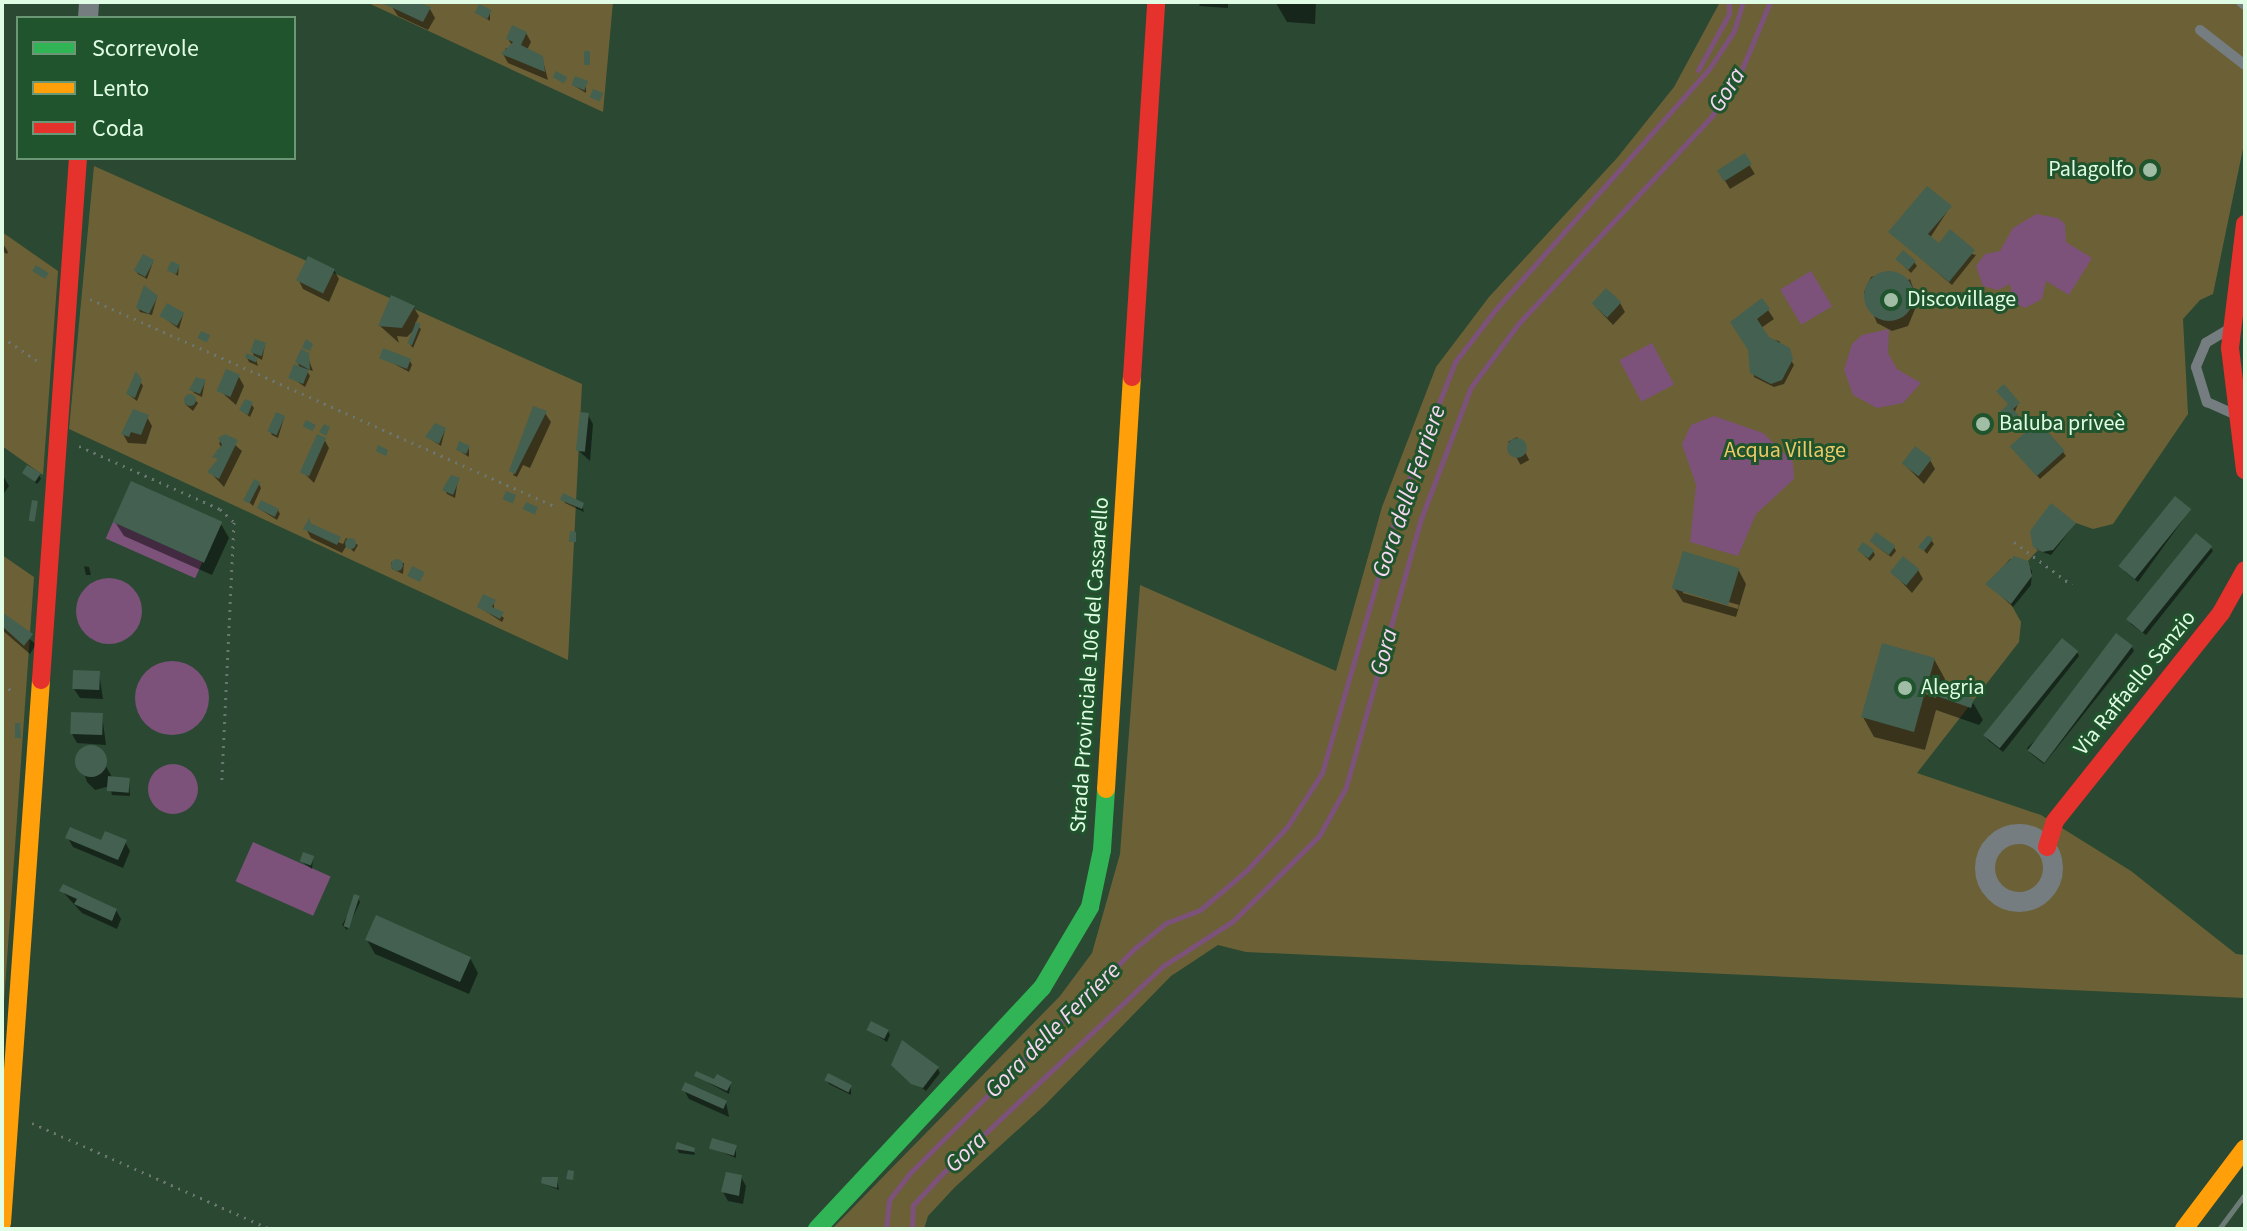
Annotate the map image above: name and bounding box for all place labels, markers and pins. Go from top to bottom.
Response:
place label: Palagolfo [2048,157,2134,183]
marker: Palagolfo [2141,161,2159,179]
place label: Discovillage [1907,287,2016,313]
marker: Discovillage [1882,291,1900,309]
place label: Baluba priveè [1999,411,2125,437]
marker: Baluba priveè [1974,415,1992,433]
place label: Alegria [1921,675,1984,701]
marker: Alegria [1896,679,1914,697]

